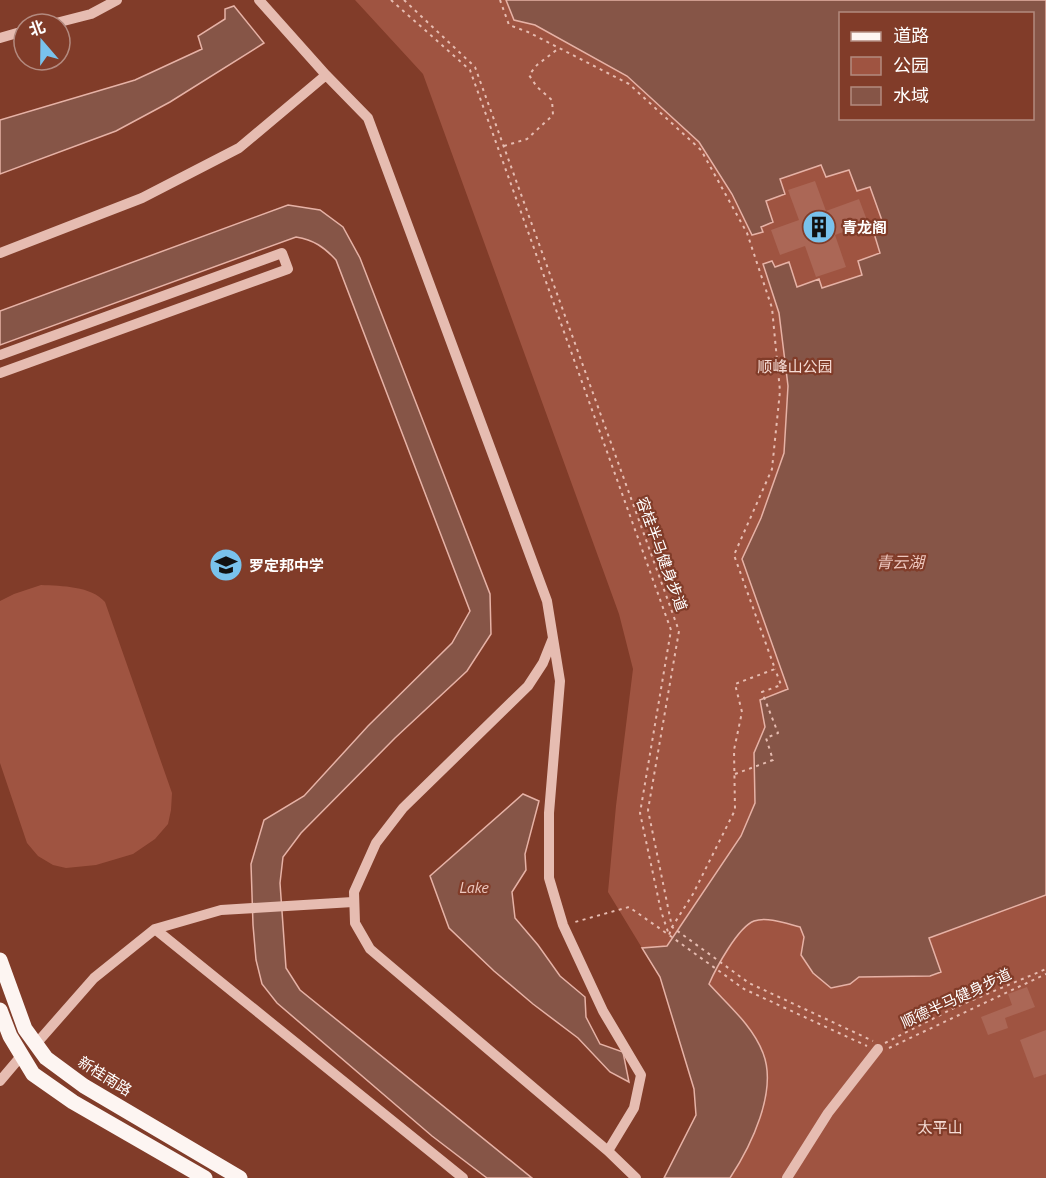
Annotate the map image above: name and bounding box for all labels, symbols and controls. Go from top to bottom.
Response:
north arrow [12,12,72,72]
legend [839,12,1034,120]
text: 北 [26,16,48,40]
text: 道路 [893,24,929,47]
text: 公园 [893,54,929,77]
text: 水域 [893,84,929,107]
building icon: 青龙阁 [801,209,837,245]
place label: 青龙阁 [842,218,887,237]
park label: 顺峰山公园 [757,357,833,376]
street label: 容桂半马健身步道 [633,494,691,614]
school or university icon: 罗定邦中学 [208,547,244,583]
water label: 青云湖 [876,552,927,572]
place label: 罗定邦中学 [249,556,324,575]
water label: Lake [459,877,489,897]
street label: 顺德半马健身步道 [898,964,1014,1032]
street label: 新桂南路 [75,1052,135,1100]
park label: 太平山 [917,1118,963,1137]

